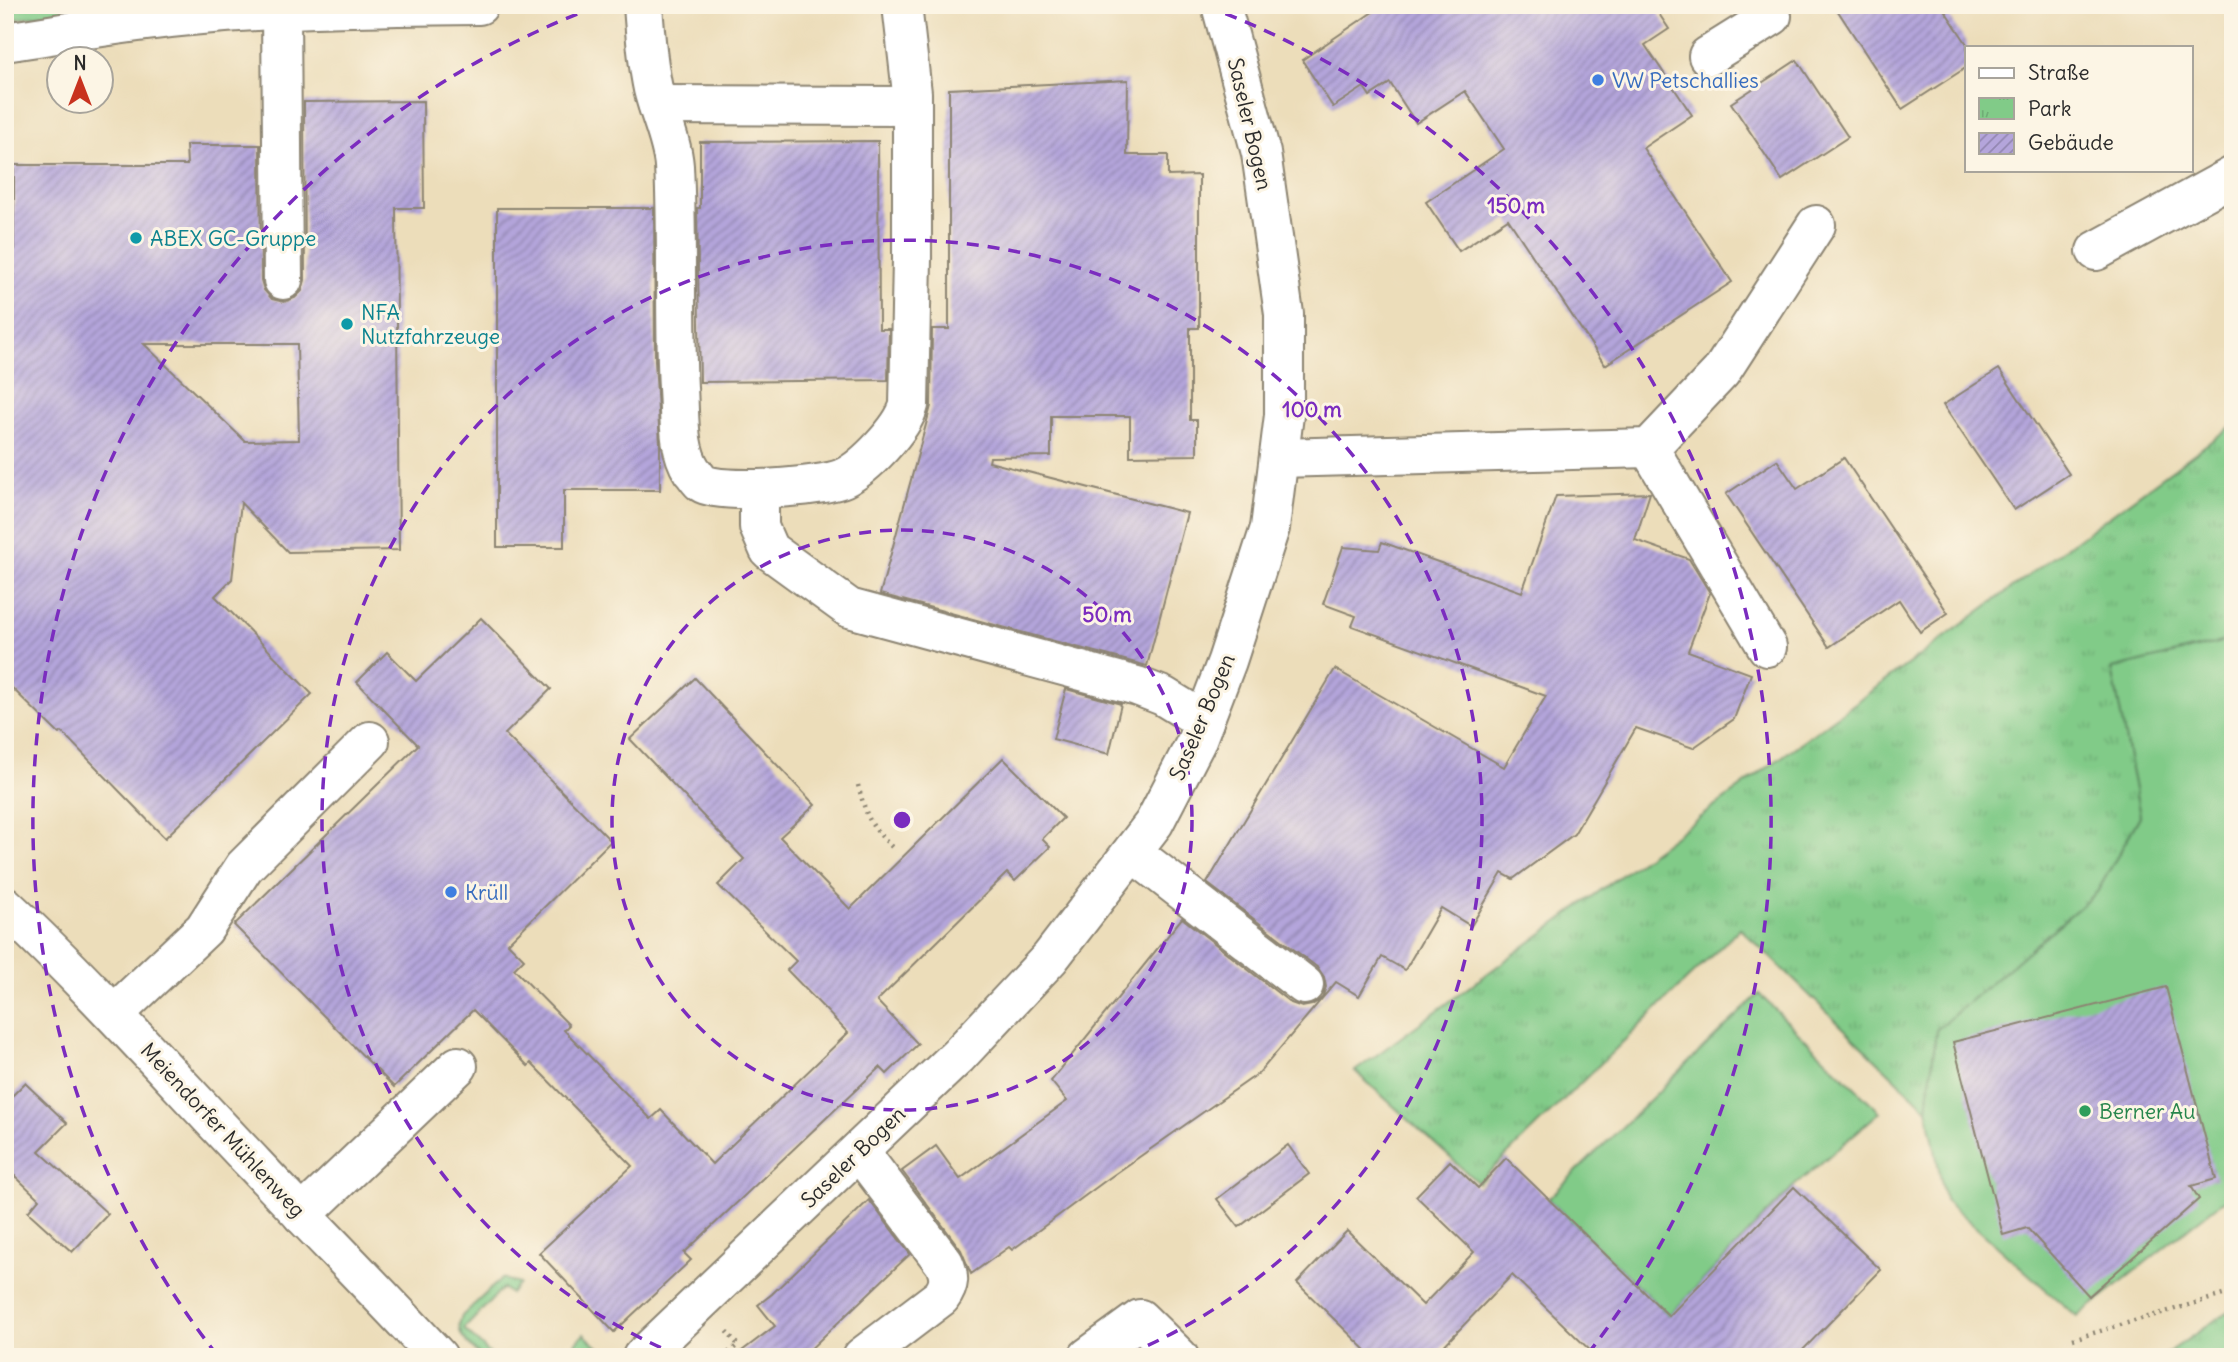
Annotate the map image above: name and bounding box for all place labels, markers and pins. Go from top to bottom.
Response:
place label: VW Petschallies [1612,67,1759,94]
marker: VW Petschallies [1590,72,1606,88]
place label: ABEX GC-Gruppe [150,225,316,252]
marker: ABEX GC-Gruppe [128,230,144,246]
place label: NFA Nutzfahrzeuge [361,299,500,350]
marker: NFA Nutzfahrzeuge [339,316,355,332]
centre of rings [890,808,914,832]
place label: Krüll [465,879,508,906]
marker: Krüll [443,884,459,900]
place label: Berner Au [2099,1098,2195,1125]
marker: Berner Au [2077,1103,2093,1119]

